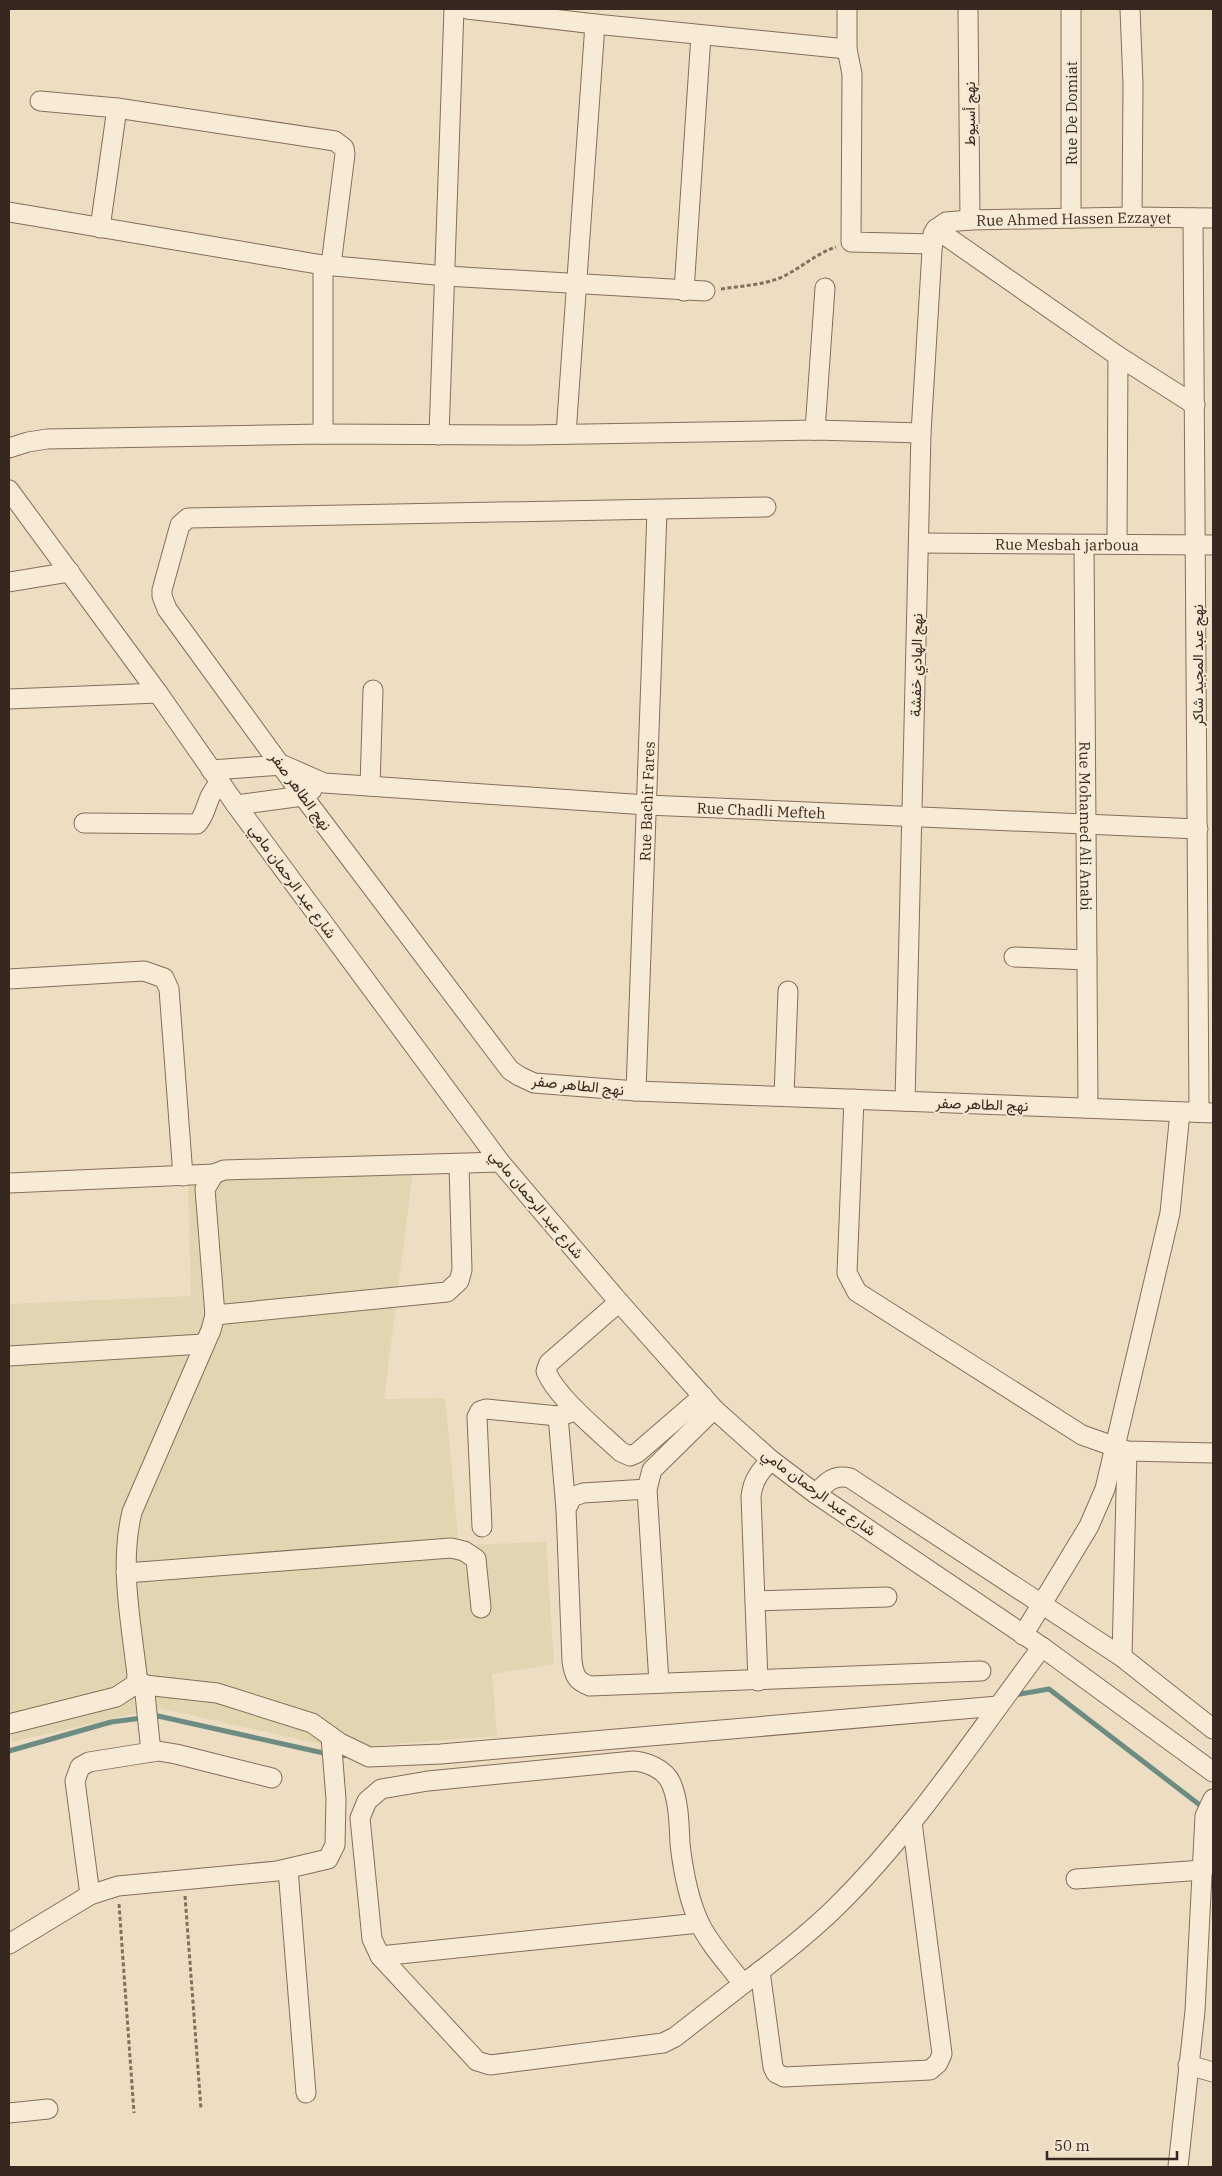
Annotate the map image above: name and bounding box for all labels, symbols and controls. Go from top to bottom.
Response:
street label: Rue De Domiat [1062,61,1081,165]
street label: نهج أسيوط [960,82,981,146]
street label: Rue Ahmed Hassen Ezzayet [976,207,1171,229]
street label: Rue Mesbah jarboua [995,534,1139,554]
street label: نهج عبد المجيد شاكر [1188,604,1209,727]
street label: نهج الهادي خفشة [906,613,930,717]
street label: Rue Bachir Fares [635,741,658,862]
street label: Rue Mohamed Ali Anabi [1076,741,1096,911]
street label: نهج الطاهر صفر [264,747,336,835]
street label: Rue Chadli Mefteh [696,798,826,822]
street label: شارع عبد الرحمان مامي [242,820,341,944]
street label: نهج الطاهر صفر [530,1071,625,1101]
street label: نهج الطاهر صفر [934,1093,1029,1117]
street label: شارع عبد الرحمان مامي [483,1146,588,1265]
street label: شارع عبد الرحمان مامي [756,1444,880,1543]
scale bar [1047,2128,1177,2160]
text: 50 m [1054,2136,1090,2155]

